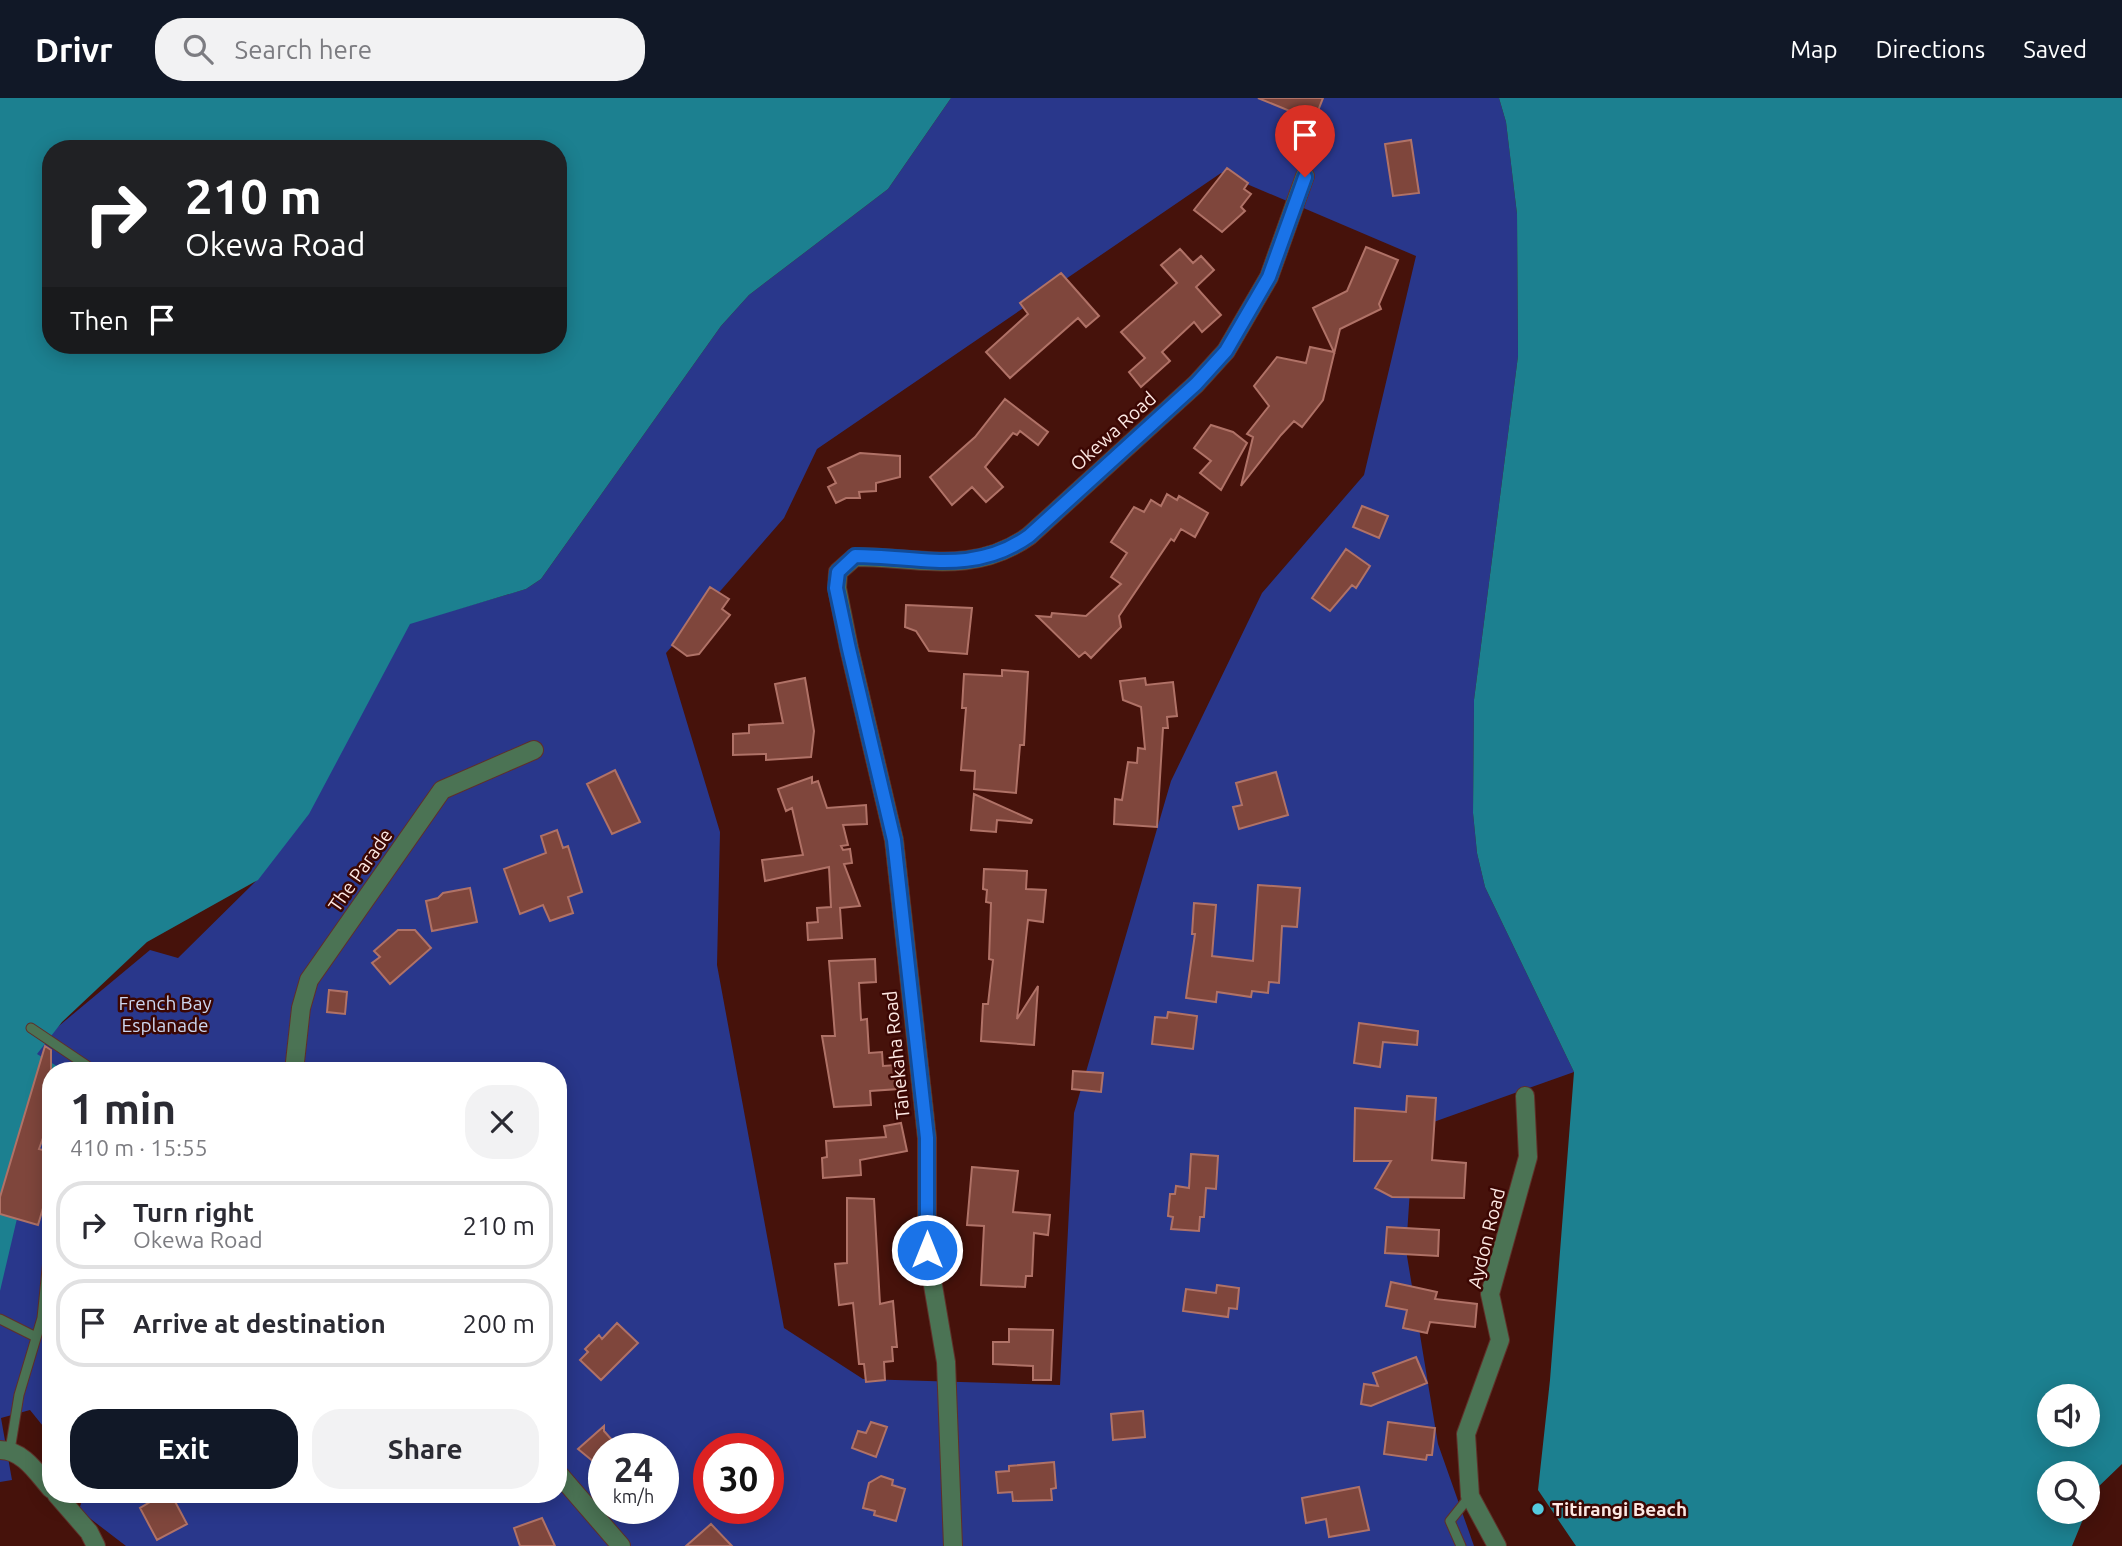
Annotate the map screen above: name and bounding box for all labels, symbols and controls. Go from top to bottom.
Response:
search box [155,18,645,81]
icon: search [179,30,217,68]
text: Drivr [35,31,113,68]
text: Search here [235,35,372,64]
text: Map [1790,36,1837,63]
text: Directions [1875,36,1985,63]
text: Saved [2023,36,2087,63]
pin [1275,105,1335,177]
icon: arrive [1286,116,1324,154]
icon: right [70,168,161,259]
text: 210 m [185,168,322,223]
text: Okewa Road [185,226,365,262]
icon: arrive [143,301,181,339]
text: Then [70,306,129,335]
street label: Okewa Road [1066,387,1160,475]
street label: The Parade [324,824,396,916]
street label: Tānekaha Road [878,990,914,1120]
park label: French Bay Esplanade [118,992,212,1036]
text: 1 min [70,1085,176,1132]
button: close [465,1085,539,1159]
text: 410 m · 15:55 [70,1135,208,1160]
street label: Aydon Road [1463,1186,1509,1290]
text: Turn right [133,1198,254,1227]
icon: right [74,1206,112,1244]
text: 210 m [463,1211,535,1240]
position arrow [890,1213,964,1287]
text: Okewa Road [133,1227,263,1252]
icon: arrive [74,1304,112,1342]
text: Arrive at destination [133,1309,386,1338]
text: 200 m [463,1309,535,1338]
map controls [2037,1384,2100,1524]
button: sound [2037,1384,2100,1447]
button: Exit [70,1409,298,1489]
button: Share [312,1409,539,1489]
speed limit sign: 30 [693,1433,784,1524]
text: 24 [614,1449,653,1489]
button: search [2037,1461,2100,1524]
text: km/h [613,1486,654,1506]
place label: Titirangi Beach [1552,1498,1687,1520]
marker: Titirangi Beach [1530,1501,1546,1517]

